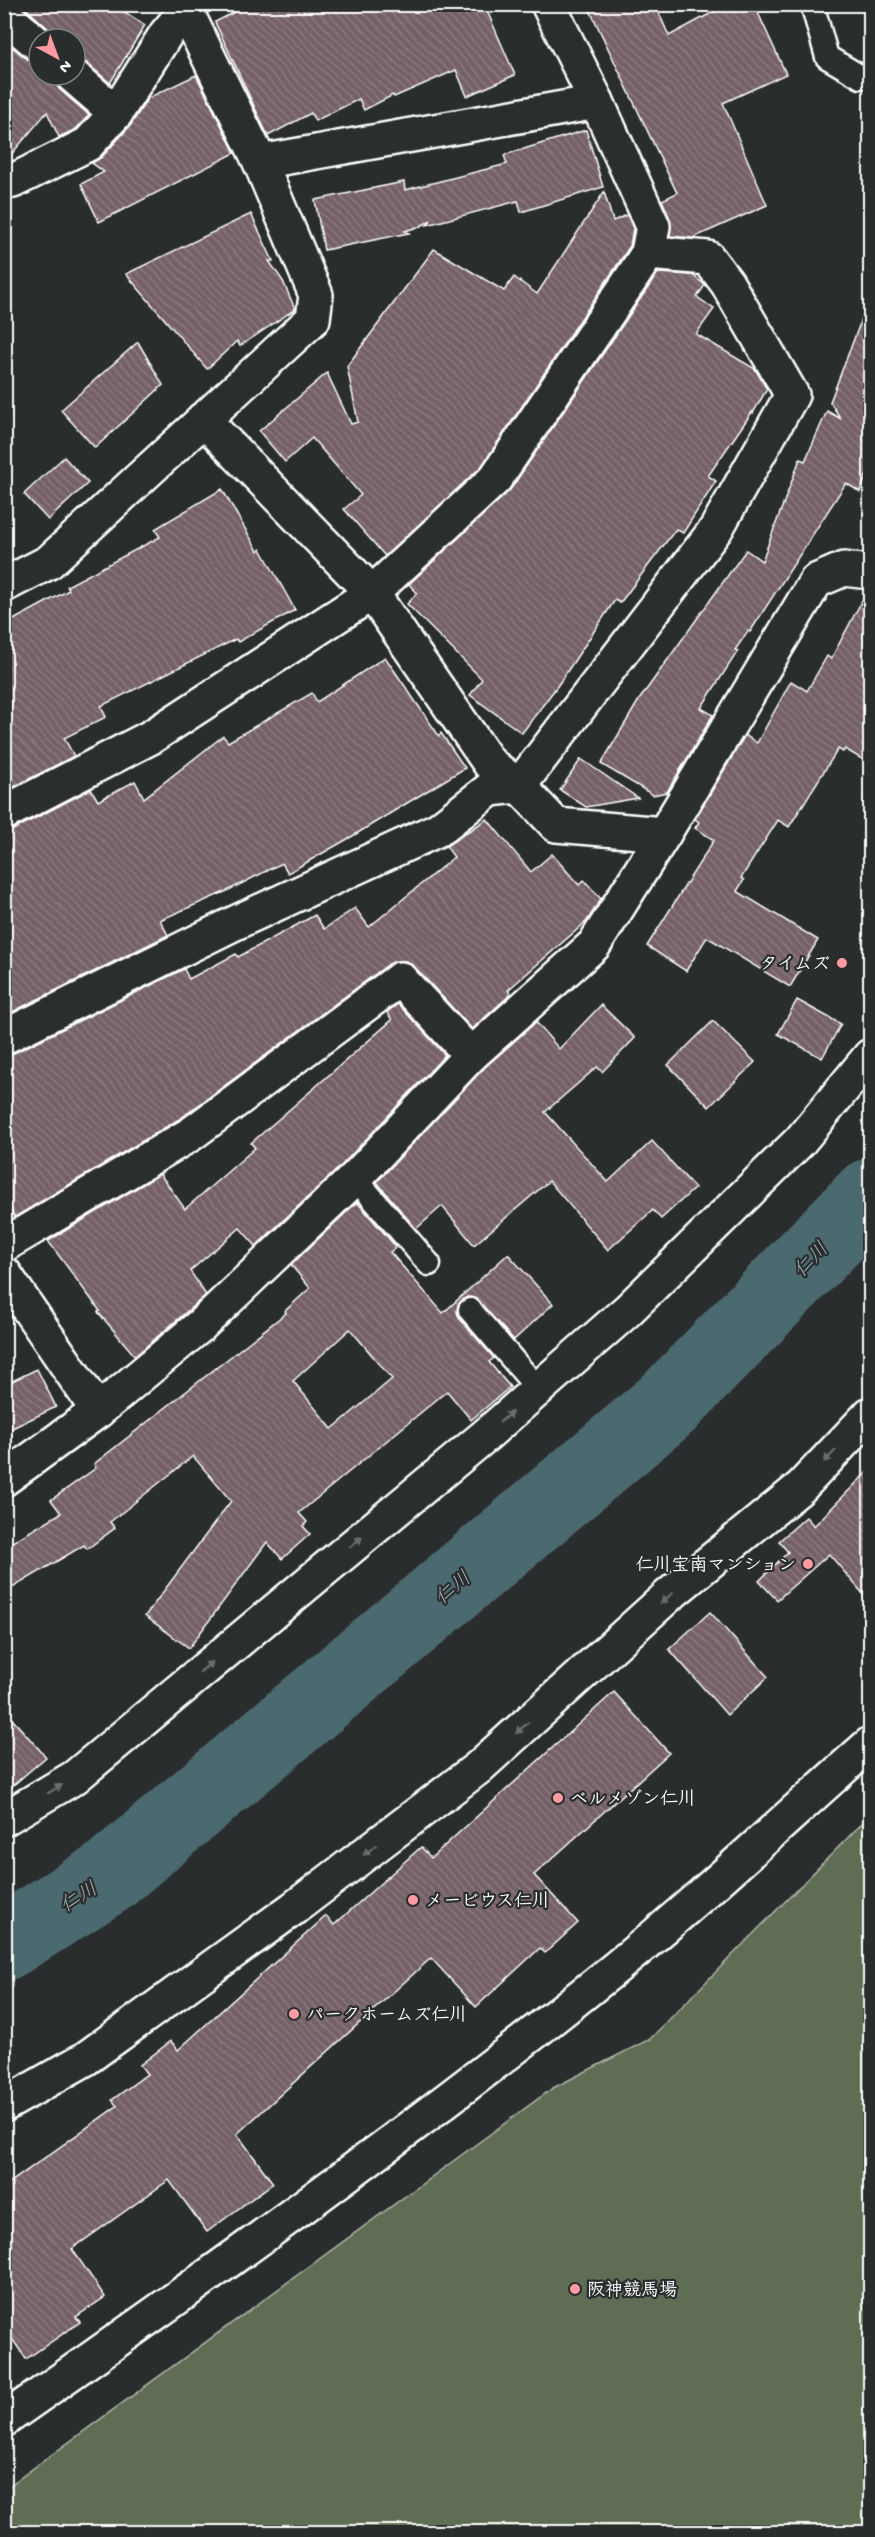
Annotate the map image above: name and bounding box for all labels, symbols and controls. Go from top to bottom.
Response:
north arrow [27,27,87,87]
text: N [54,55,75,77]
place label: タイムズ [759,955,830,976]
marker: タイムズ [835,956,849,970]
water label: 仁川 [790,1238,835,1284]
one-way arrow [498,1411,513,1424]
one-way arrow [823,1449,837,1464]
one-way arrow [348,1536,364,1549]
place label: 仁川宝南マンション [635,1555,796,1577]
marker: 仁川宝南マンション [801,1557,815,1571]
water label: 仁川 [431,1567,477,1611]
one-way arrow [659,1591,675,1604]
one-way arrow [198,1661,213,1674]
one-way arrow [515,1721,530,1734]
one-way arrow [47,1784,63,1795]
place label: ベルメゾン仁川 [570,1789,696,1811]
marker: ベルメゾン仁川 [551,1791,565,1805]
one-way arrow [362,1844,378,1856]
water label: 仁川 [56,1878,103,1919]
place label: メービウス仁川 [425,1891,550,1913]
marker: メービウス仁川 [406,1893,420,1907]
place label: パークホームズ仁川 [306,2005,467,2027]
marker: パークホームズ仁川 [287,2007,301,2021]
place label: 阪神競馬場 [587,2280,677,2302]
marker: 阪神競馬場 [568,2282,582,2296]

